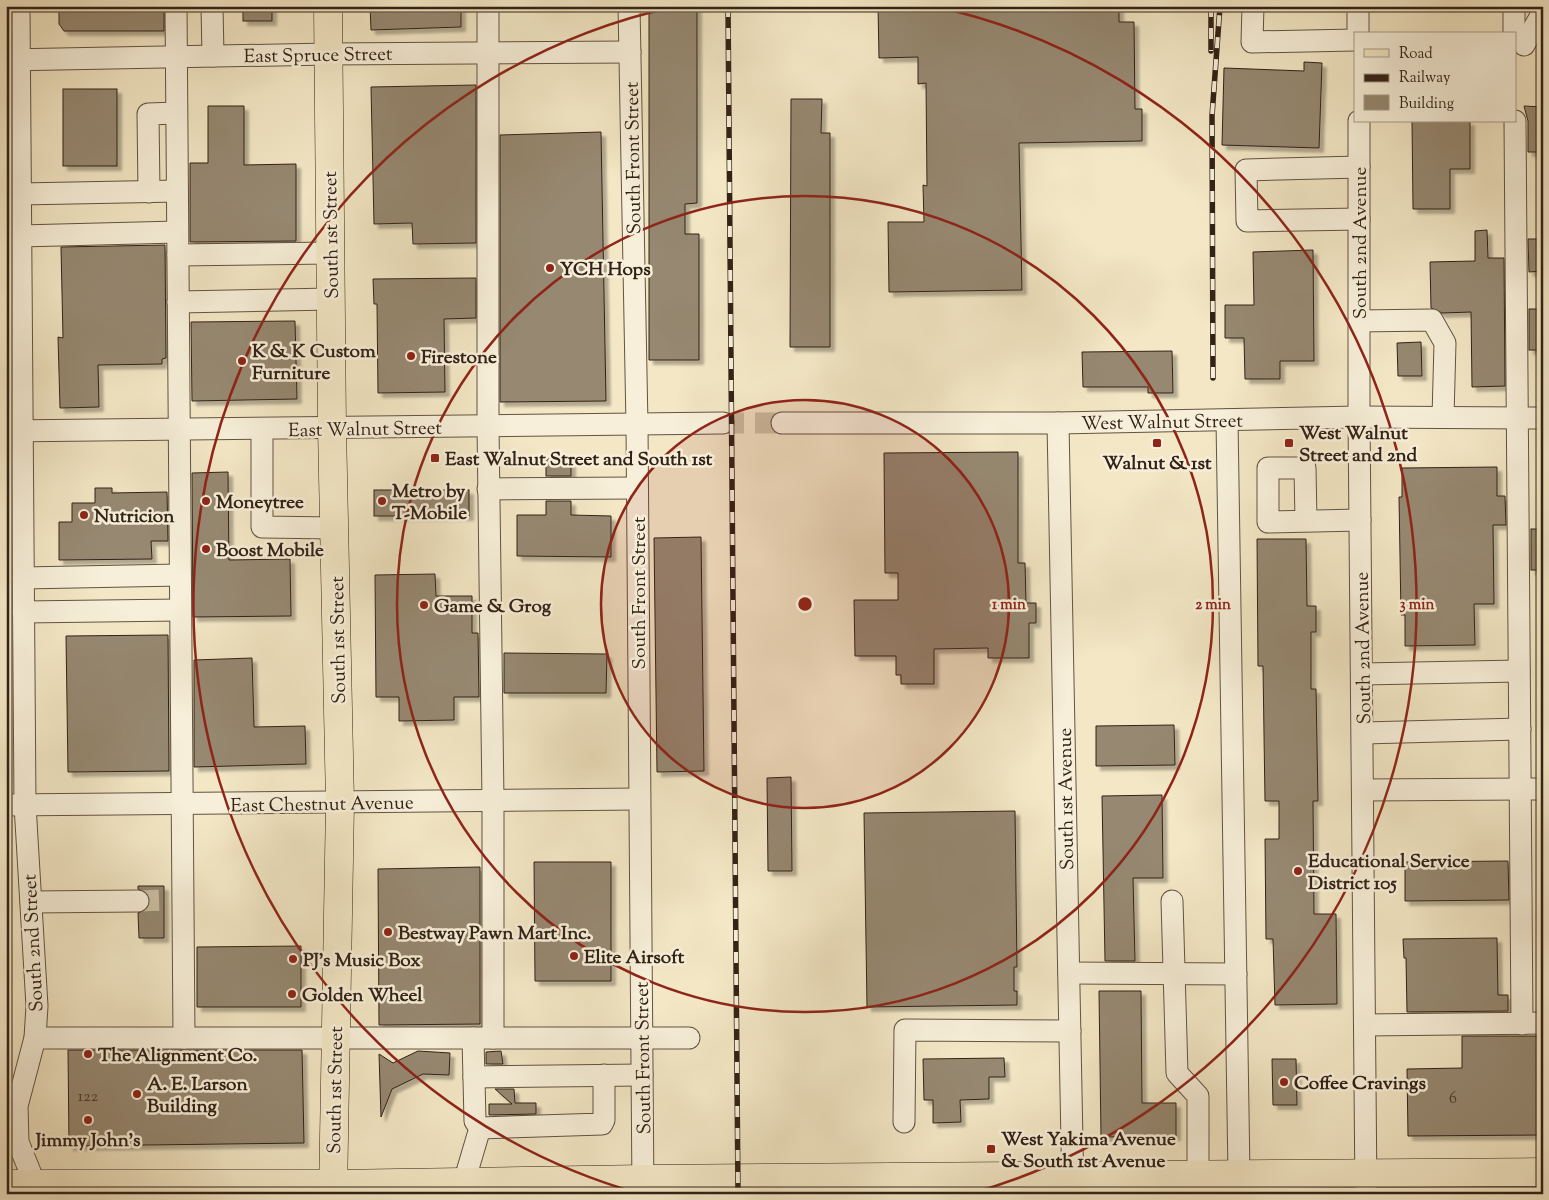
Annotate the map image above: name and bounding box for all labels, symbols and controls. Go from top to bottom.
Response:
legend [1354,32,1516,122]
street label: East Spruce Street [243,42,393,71]
text: Road [1399,44,1433,65]
text: Railway [1399,68,1451,89]
street label: South Front Street [620,81,649,235]
text: Building [1399,94,1454,115]
street label: South 2nd Avenue [1348,167,1375,319]
street label: South 1st Street [318,170,347,299]
place label: YCH Hops [560,257,651,284]
marker: YCH Hops [544,262,556,274]
place label: K & K Custom Furniture [252,339,376,388]
place label: Firestone [421,345,497,372]
marker: Firestone [405,350,417,362]
marker: K & K Custom Furniture [236,355,248,367]
street label: West Walnut Street [1081,409,1244,438]
street label: East Walnut Street [288,416,443,445]
place label: West Walnut Street and 2nd [1299,421,1418,470]
marker: Walnut & 1st [1151,437,1163,449]
marker: West Walnut Street and 2nd [1283,437,1295,449]
place label: East Walnut Street and South 1st [445,447,713,474]
place label: Walnut & 1st [1102,451,1212,478]
marker: East Walnut Street and South 1st [429,452,441,464]
place label: Metro by T-Mobile [392,479,467,528]
place label: Moneytree [216,490,304,517]
marker: Moneytree [200,495,212,507]
marker: Metro by T-Mobile [376,495,388,507]
place label: Nutricion [94,504,175,531]
marker: Nutricion [78,509,90,521]
street label: South Front Street [627,516,654,669]
place label: Boost Mobile [216,538,324,565]
marker: Boost Mobile [200,543,212,555]
street label: South 2nd Avenue [1350,571,1379,724]
street label: South 1st Street [325,575,354,704]
place label: Game & Grog [434,594,552,621]
centre of rings [796,595,814,613]
text: 1 min [992,595,1026,616]
text: 2 min [1195,595,1231,616]
text: 3 min [1400,595,1435,616]
marker: Game & Grog [418,599,430,611]
street label: South 1st Avenue [1053,727,1082,870]
street label: East Chestnut Avenue [230,790,414,821]
place label: Educational Service District 105 [1308,849,1470,898]
marker: Educational Service District 105 [1292,865,1304,877]
street label: South 2nd Street [17,873,52,1013]
place label: Bestway Pawn Mart Inc. [398,921,591,948]
marker: Bestway Pawn Mart Inc. [382,926,394,938]
place label: Elite Airsoft [584,945,685,972]
place label: PJ's Music Box [303,948,421,975]
marker: Elite Airsoft [568,950,580,962]
marker: PJ's Music Box [287,953,299,965]
street label: South Front Street [630,981,659,1135]
place label: Golden Wheel [302,983,423,1010]
marker: Golden Wheel [286,988,298,1000]
street label: South 1st Street [322,1025,351,1154]
place label: The Alignment Co. [98,1043,257,1070]
marker: The Alignment Co. [82,1048,94,1060]
place label: Coffee Cravings [1294,1071,1426,1098]
place label: A. E. Larson Building [147,1072,249,1121]
marker: Coffee Cravings [1278,1076,1290,1088]
house number: 122 [78,1086,99,1109]
marker: A. E. Larson Building [131,1088,143,1100]
house number: 6 [1449,1088,1457,1111]
marker: Jimmy John's [82,1114,94,1126]
place label: West Yakima Avenue & South 1st Avenue [1001,1127,1176,1176]
place label: Jimmy John's [34,1128,141,1155]
marker: West Yakima Avenue & South 1st Avenue [985,1143,997,1155]

